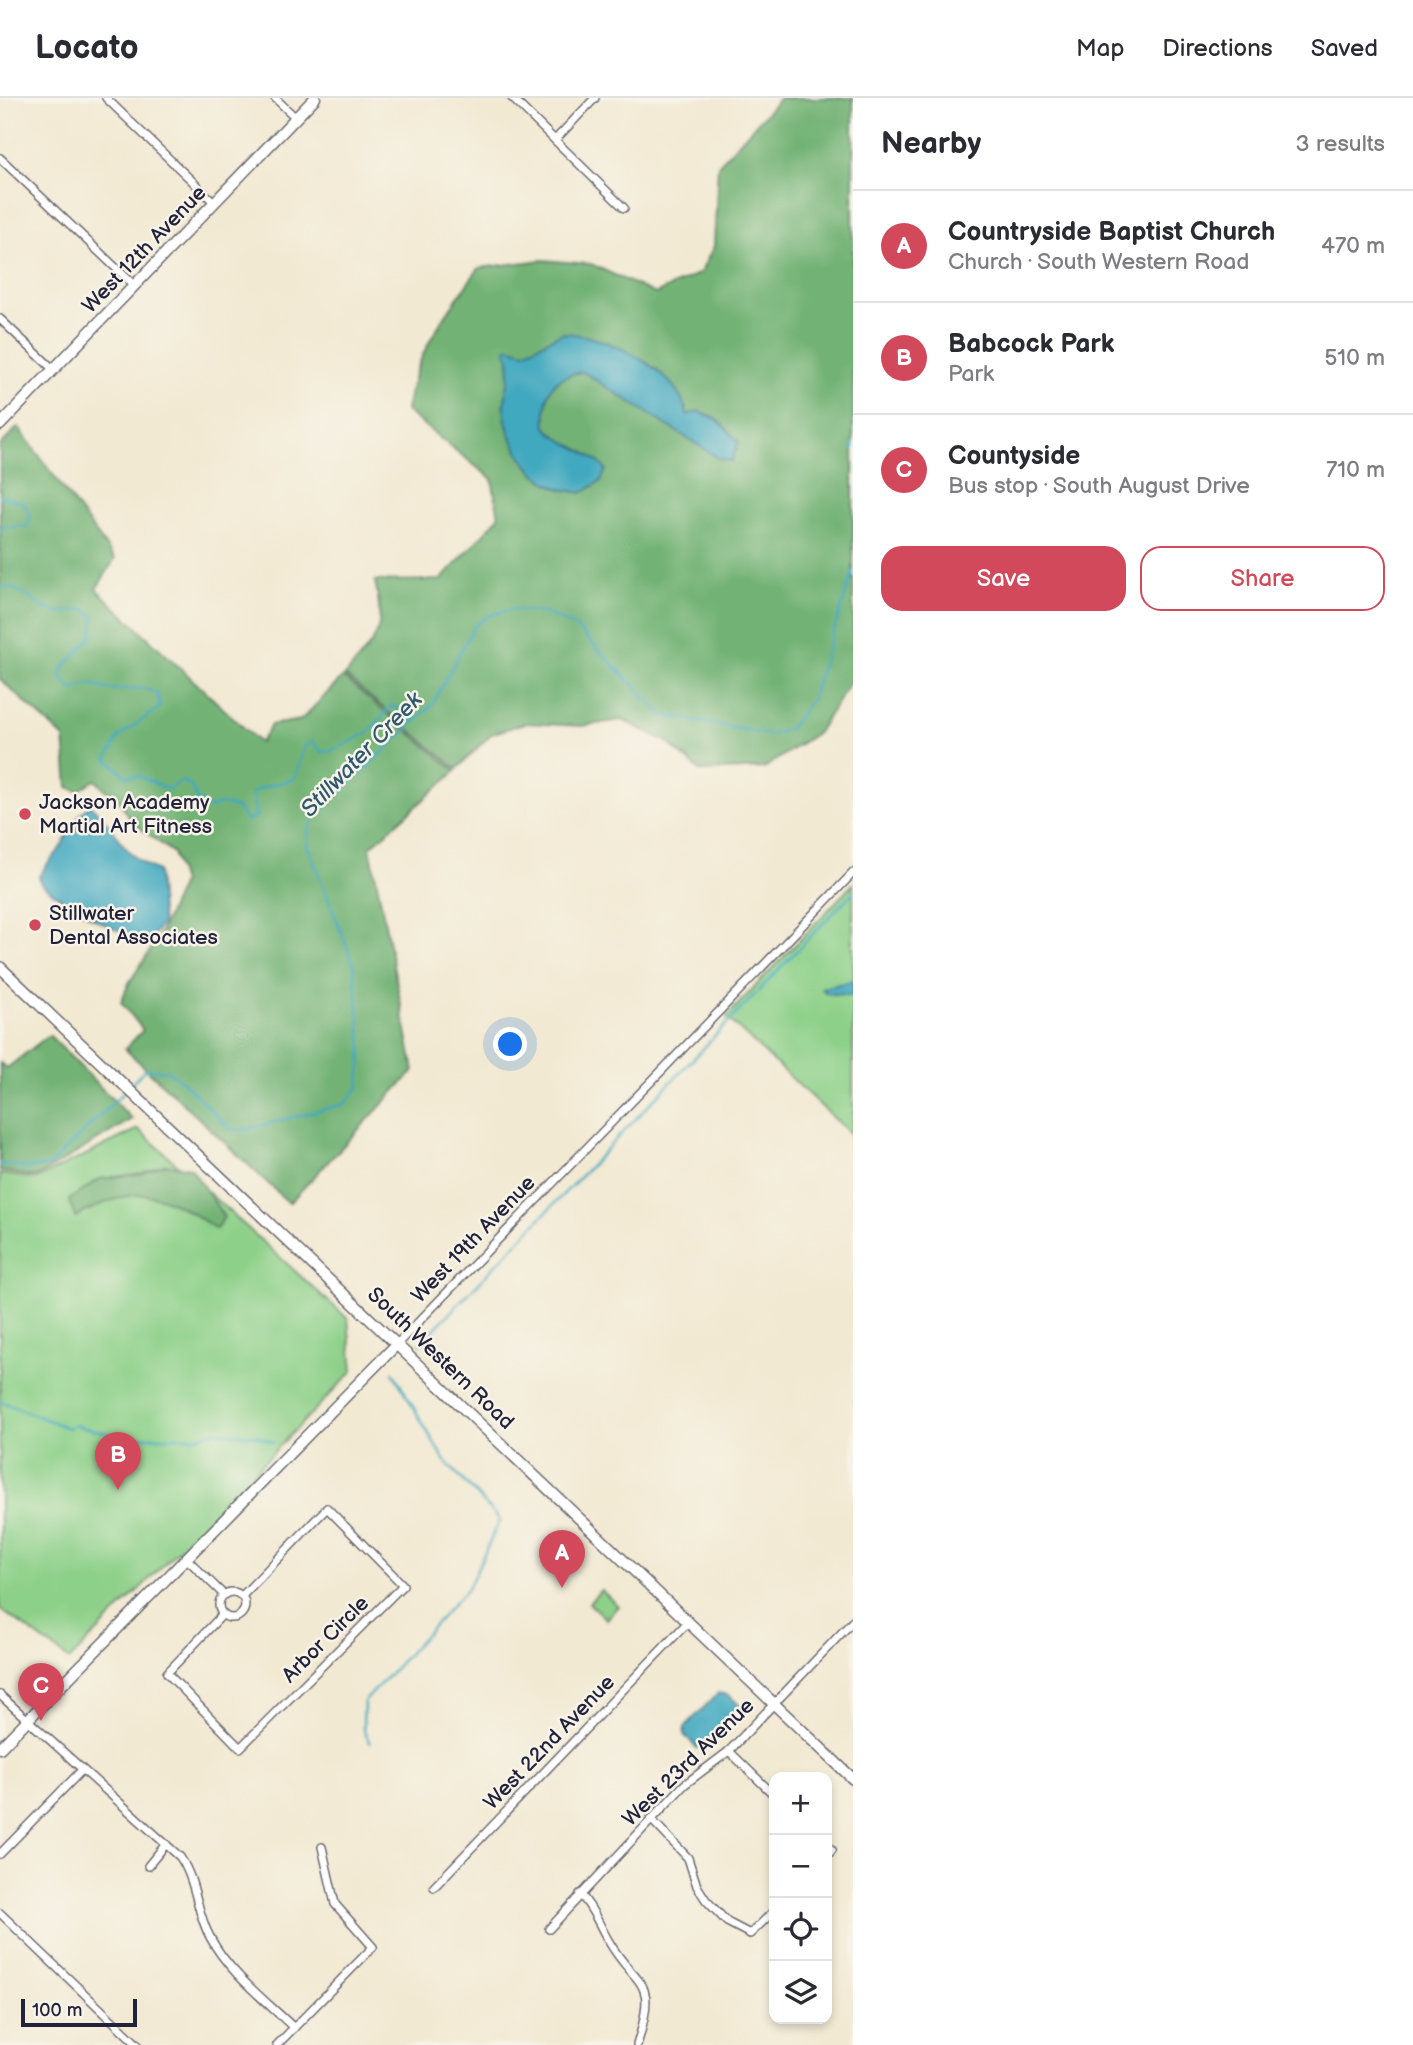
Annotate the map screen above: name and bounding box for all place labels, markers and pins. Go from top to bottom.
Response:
place label: Jackson Academy Martial Art Fitness [39,790,212,839]
marker: Jackson Academy Martial Art Fitness [17,806,33,822]
place label: Stillwater Dental Associates [49,901,218,950]
marker: Stillwater Dental Associates [27,917,43,933]
pin: B [95,1432,141,1490]
pin: A [539,1530,585,1588]
pin: C [18,1663,64,1721]

